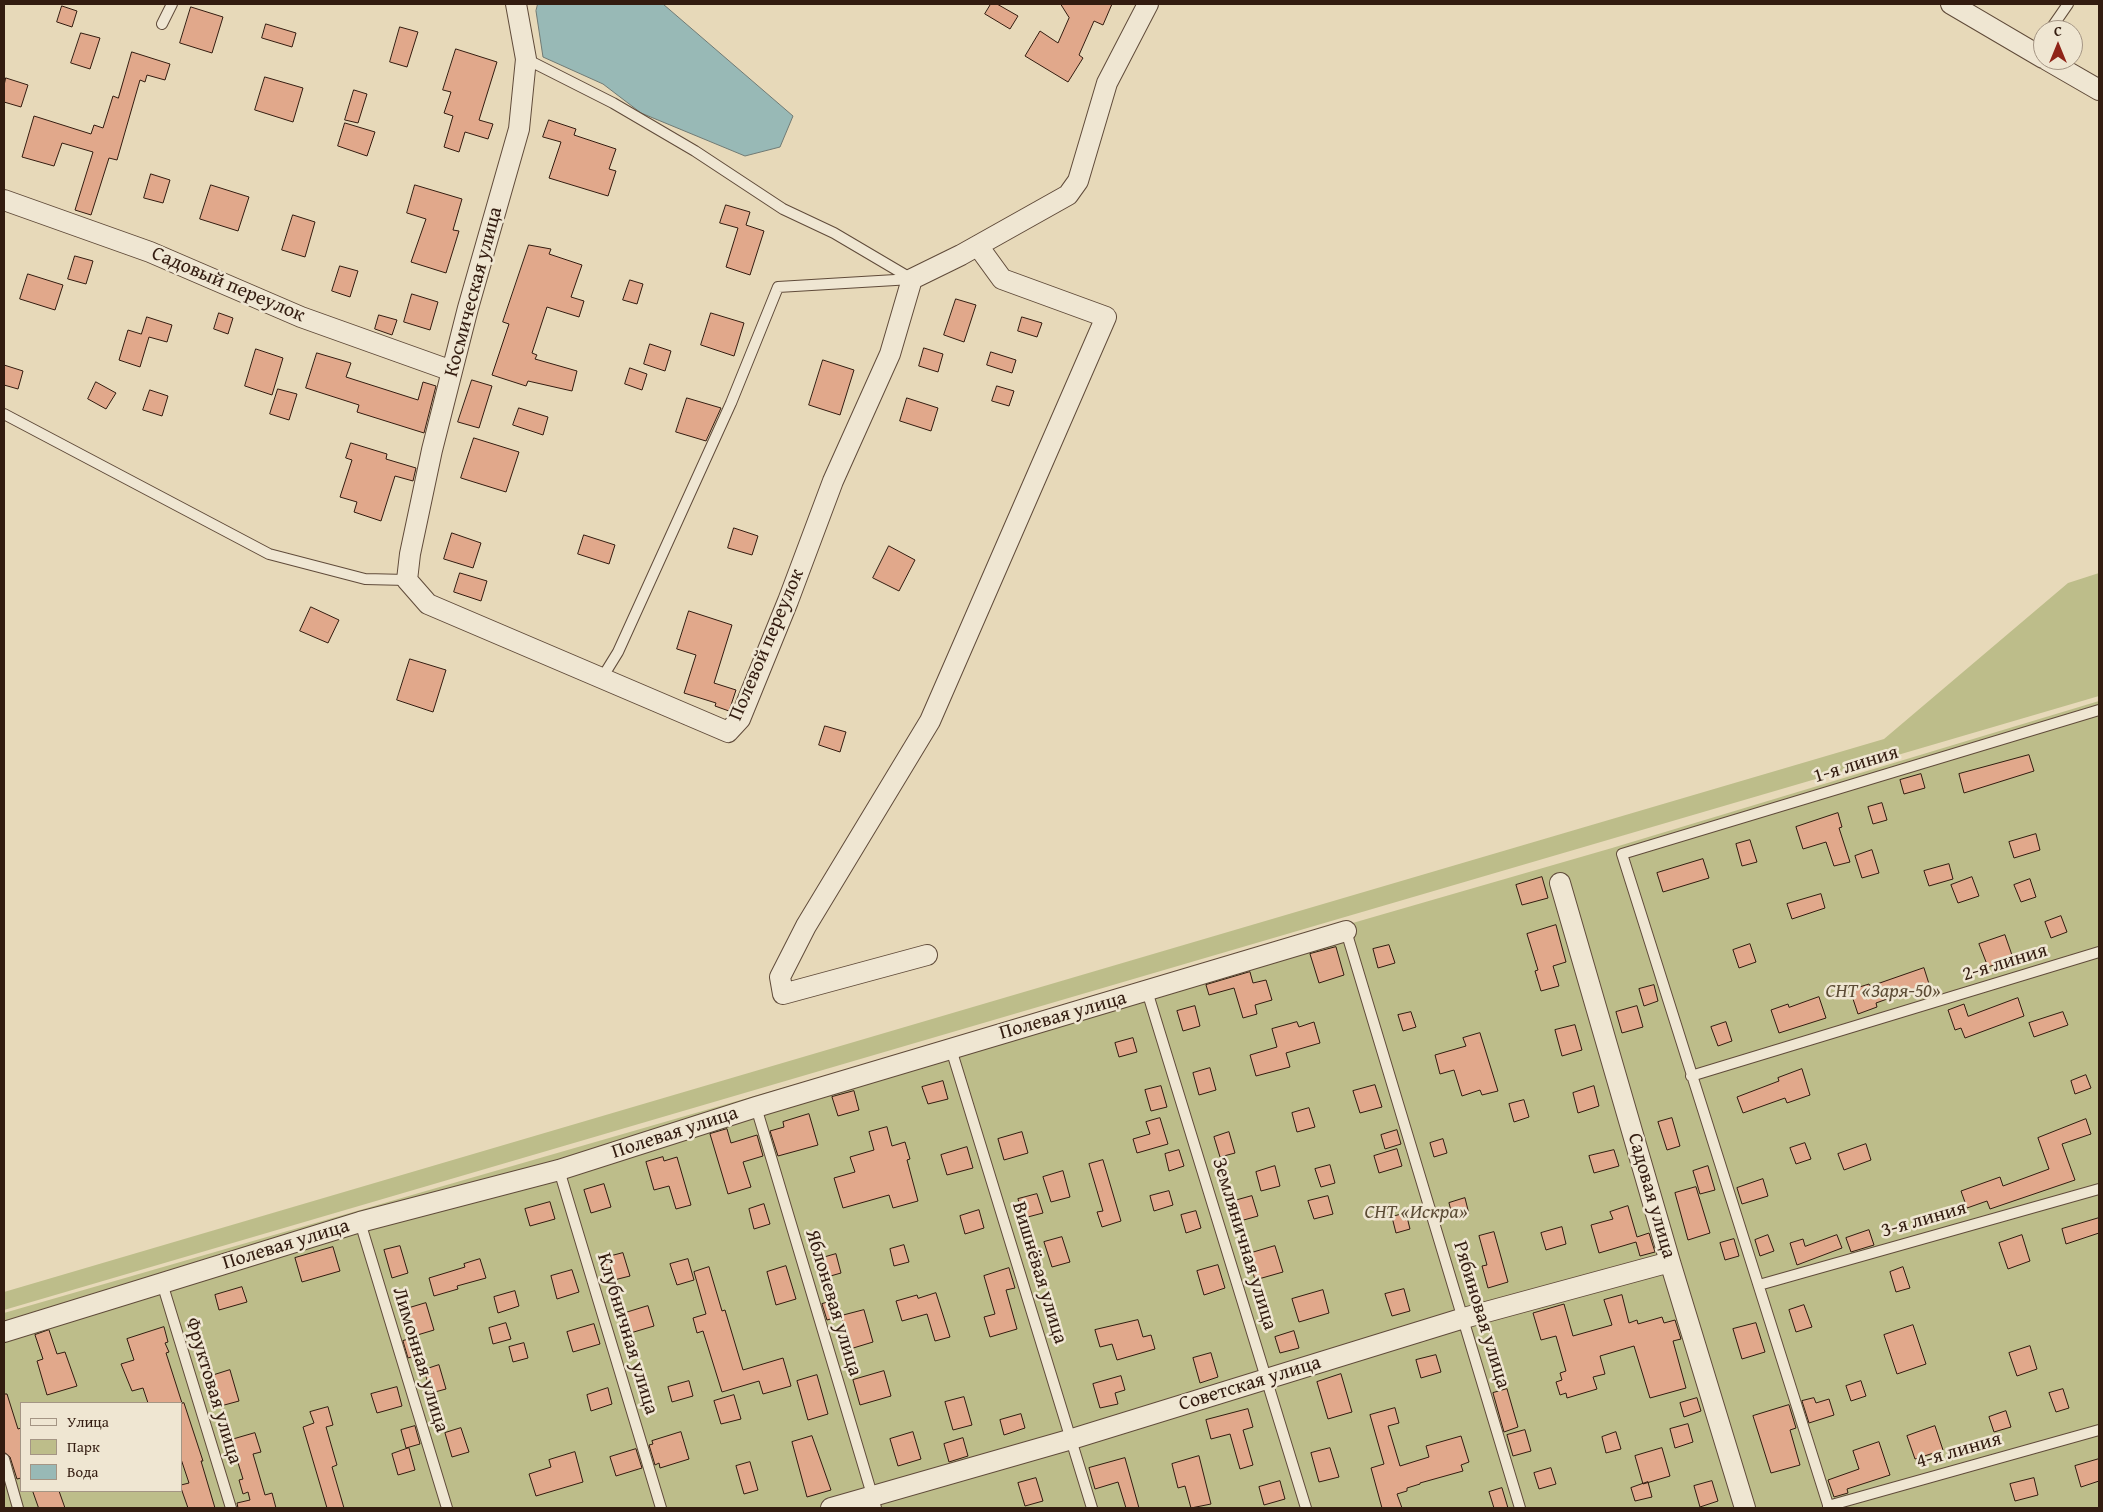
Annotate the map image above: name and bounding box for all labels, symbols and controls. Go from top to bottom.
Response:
north arrow [2033,20,2083,70]
text: С [2054,21,2062,41]
street label: Космическая улица [440,204,508,380]
street label: Садовый переулок [148,242,308,328]
street label: Полевой переулок [724,566,810,724]
street label: 1-я линия [1811,741,1901,789]
street label: 2-я линия [1960,939,2050,987]
park label: СНТ «Заря-50» [1825,980,1941,1004]
street label: Полевая улица [997,986,1129,1046]
street label: Полевая улица [609,1101,741,1165]
street label: Садовая улица [1622,1131,1680,1261]
street label: Земляничная улица [1206,1155,1282,1333]
street label: 3-я линия [1879,1196,1969,1244]
street label: Вишнёвая улица [1006,1199,1072,1347]
park label: СНТ «Искра» [1364,1201,1468,1225]
street label: Полевая улица [220,1214,352,1276]
street label: Яблоневая улица [799,1227,867,1379]
street label: Рябиновая улица [1447,1239,1515,1391]
street label: Клубничная улица [591,1250,663,1418]
street label: Лимонная улица [387,1285,453,1435]
street label: Фруктовая улица [179,1315,247,1467]
street label: Советская улица [1176,1351,1324,1417]
legend [20,1402,182,1492]
text: Улица [67,1411,109,1432]
street label: 4-я линия [1914,1427,2004,1475]
text: Парк [67,1436,100,1457]
text: Вода [67,1461,98,1482]

